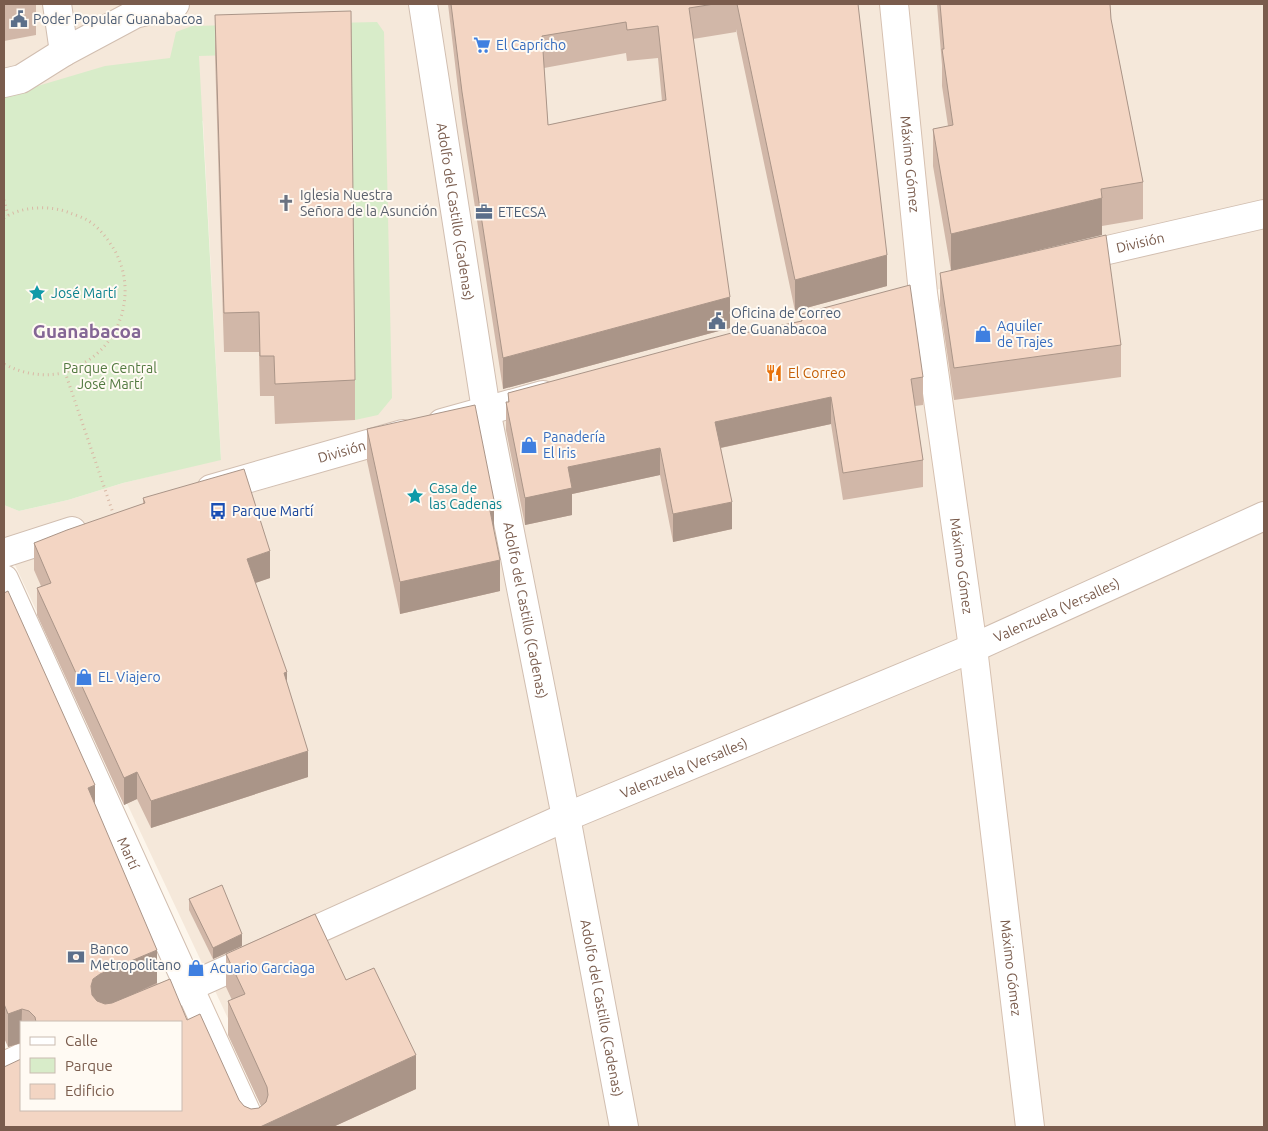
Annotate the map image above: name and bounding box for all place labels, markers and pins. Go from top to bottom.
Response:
public building icon: Poder Popular Guanabacoa [9,9,29,29]
place label: Poder Popular Guanabacoa [33,11,203,27]
supermarket icon: El Capricho [472,35,492,55]
place label: El Capricho [496,37,566,53]
place label: Iglesia Nuestra Señora de la Asunción [300,187,438,219]
church icon: Iglesia Nuestra Señora de la Asunción [276,193,296,213]
office icon: ETECSA [474,202,494,222]
place label: ETECSA [498,204,546,220]
place icon: José Martí [27,283,47,303]
place label: José Martí [51,285,117,301]
place label: Oficina de Correo de Guanabacoa [731,305,841,337]
public building icon: Oficina de Correo de Guanabacoa [707,311,727,331]
place label: Aquiler de Trajes [997,318,1053,350]
shop icon: Aquiler de Trajes [973,324,993,344]
restaurant icon: El Correo [764,363,784,383]
place label: El Correo [788,365,846,381]
place label: Panadería El Iris [543,429,605,461]
shop icon: Panadería El Iris [519,435,539,455]
place label: Casa de las Cadenas [429,480,502,512]
place icon: Casa de las Cadenas [405,486,425,506]
bus stop icon: Parque Martí [208,501,228,521]
place label: Parque Martí [232,503,314,519]
shop icon: EL Viajero [74,667,94,687]
place label: EL Viajero [98,669,161,685]
place label: Banco Metropolitano [90,941,181,973]
bank icon: Banco Metropolitano [66,947,86,967]
shop icon: Acuario Garciaga [186,958,206,978]
place label: Acuario Garciaga [210,960,315,976]

